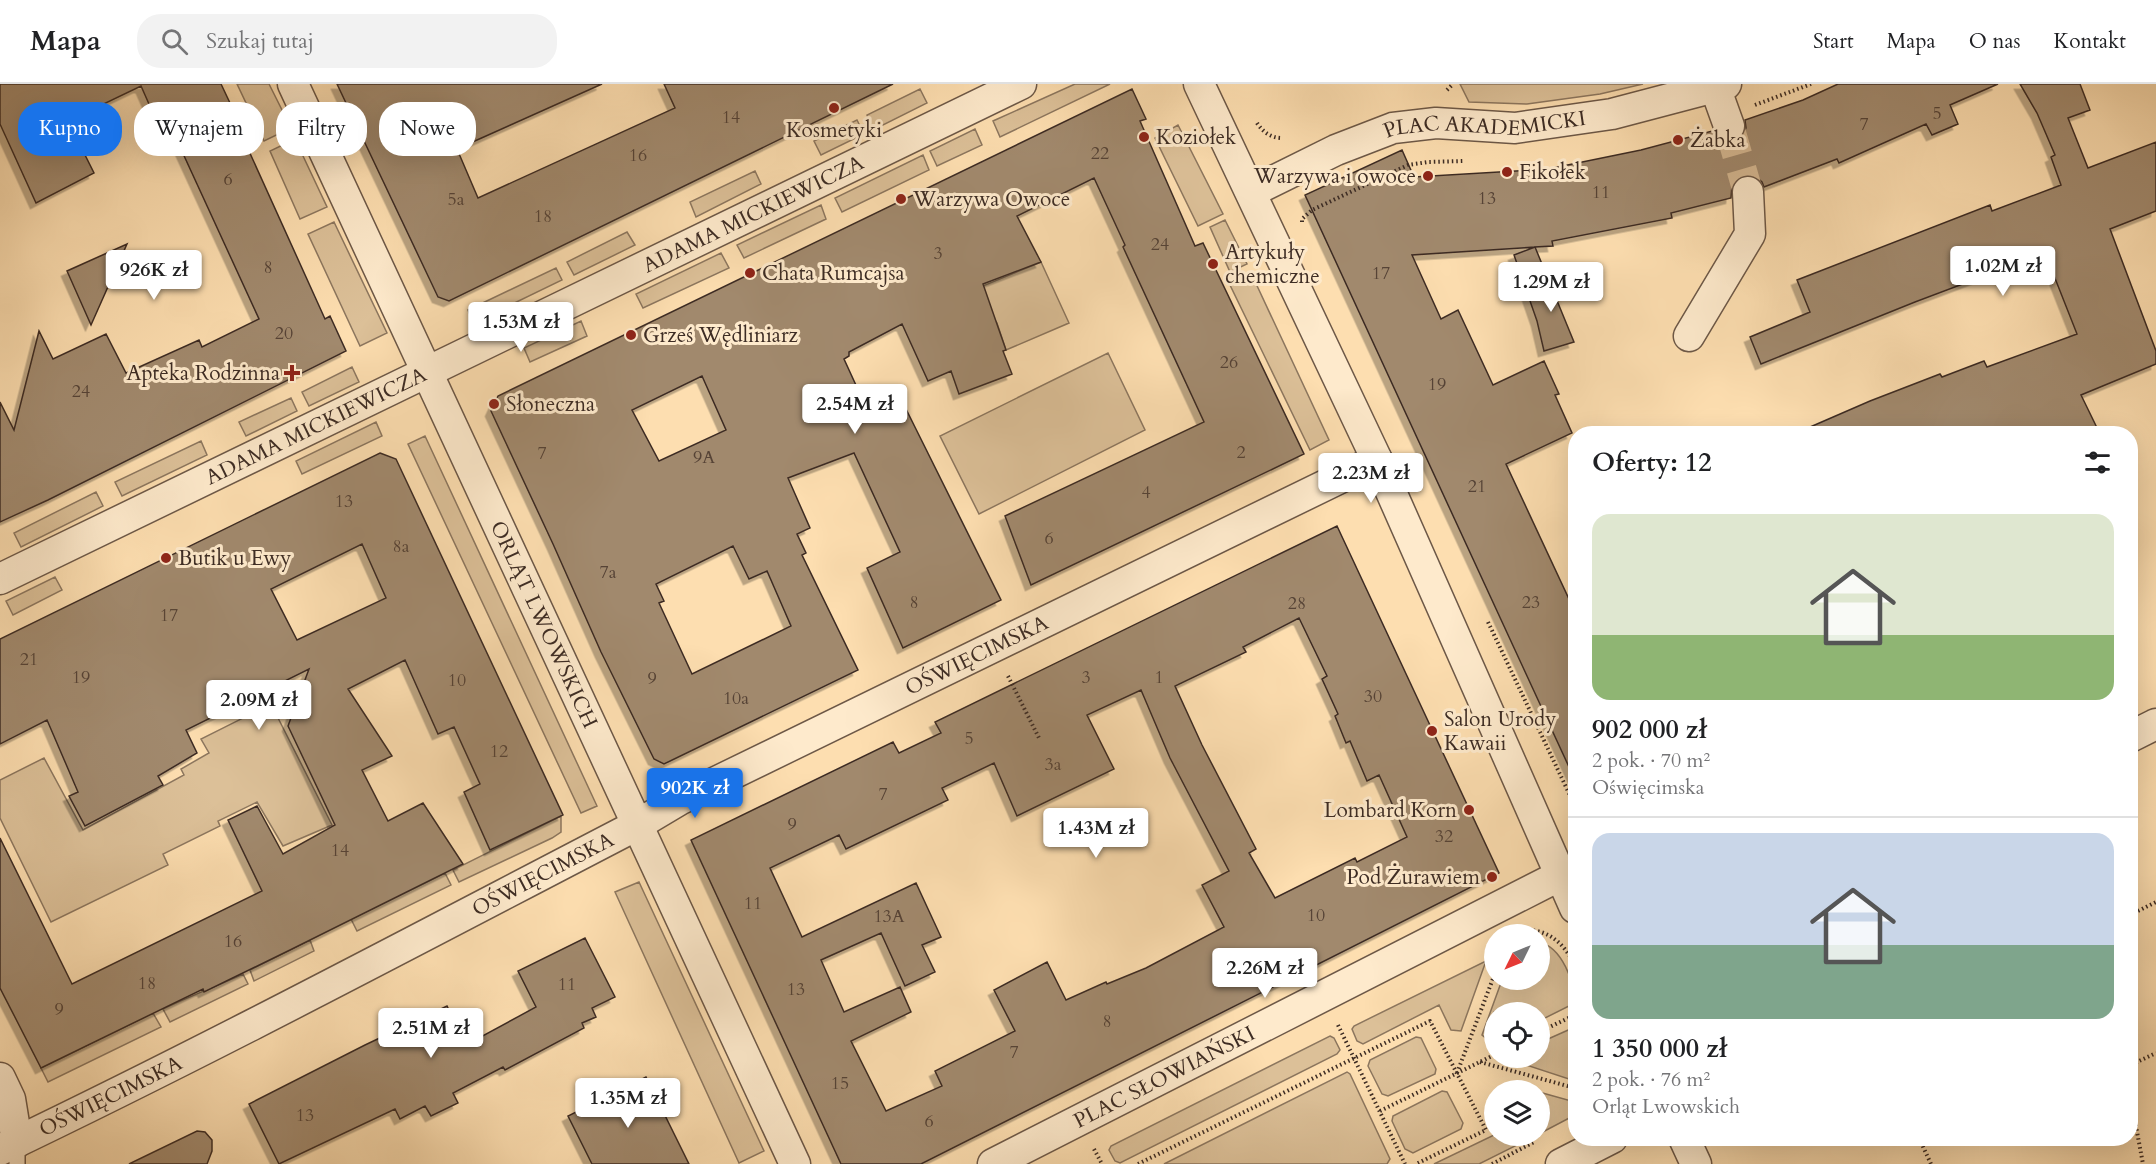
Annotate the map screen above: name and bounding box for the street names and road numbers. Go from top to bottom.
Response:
street label: PLAC AKADEMICKI [1379,103,1588,145]
street label: ADAMA MICKIEWICZA [638,148,869,280]
street label: ADAMA MICKIEWICZA [200,360,431,492]
street label: ORLĄT LWOWSKICH [484,516,605,733]
street label: OŚWIĘCIMSKA [900,608,1053,702]
street label: OŚWIĘCIMSKA [467,825,619,923]
street label: PLAC SŁOWIAŃSKI [1069,1019,1260,1135]
street label: OŚWIĘCIMSKA [34,1048,187,1144]

